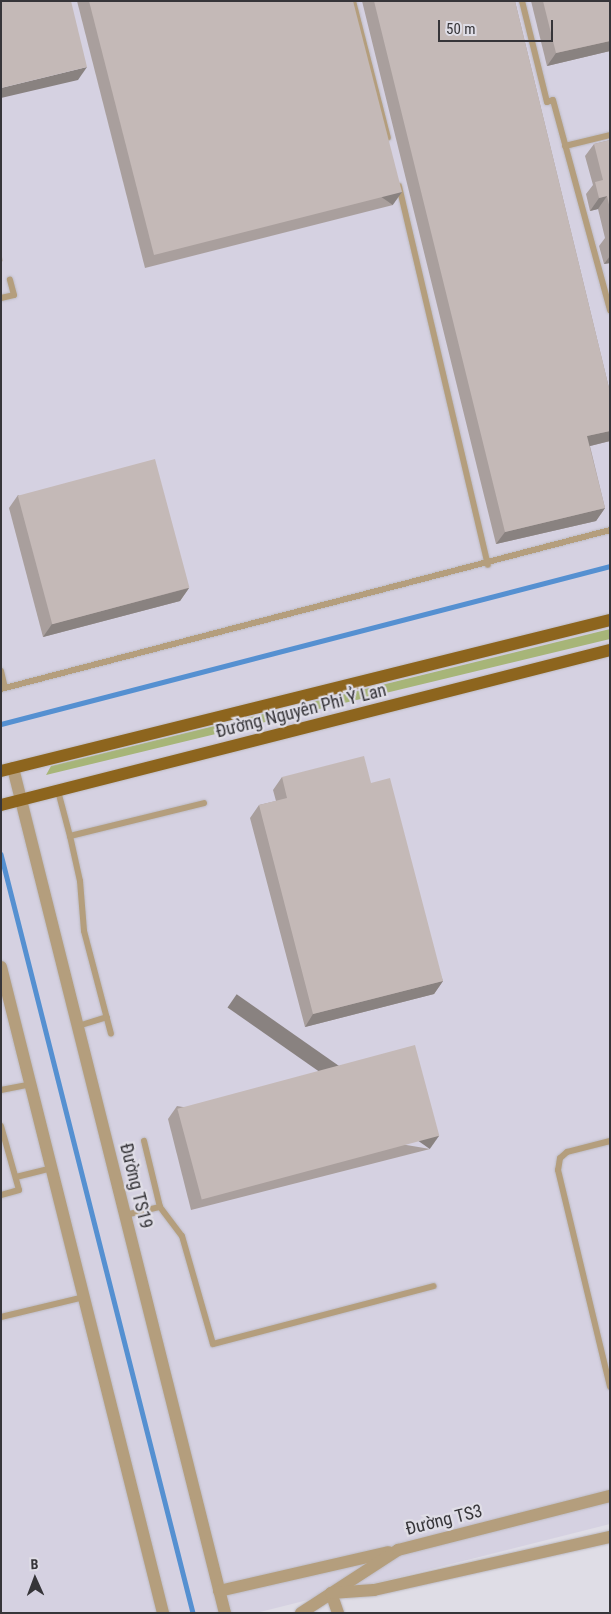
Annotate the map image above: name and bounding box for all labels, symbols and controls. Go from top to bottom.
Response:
scale bar [441,10,556,42]
text: 50 m [446,20,476,38]
street label: Đường Nguyên Phi Ỷ Lan [213,679,389,743]
street label: Đường TS19 [115,1141,157,1231]
street label: Đường TS3 [403,1500,485,1540]
north arrow [10,1554,60,1604]
text: B [30,1556,39,1572]

